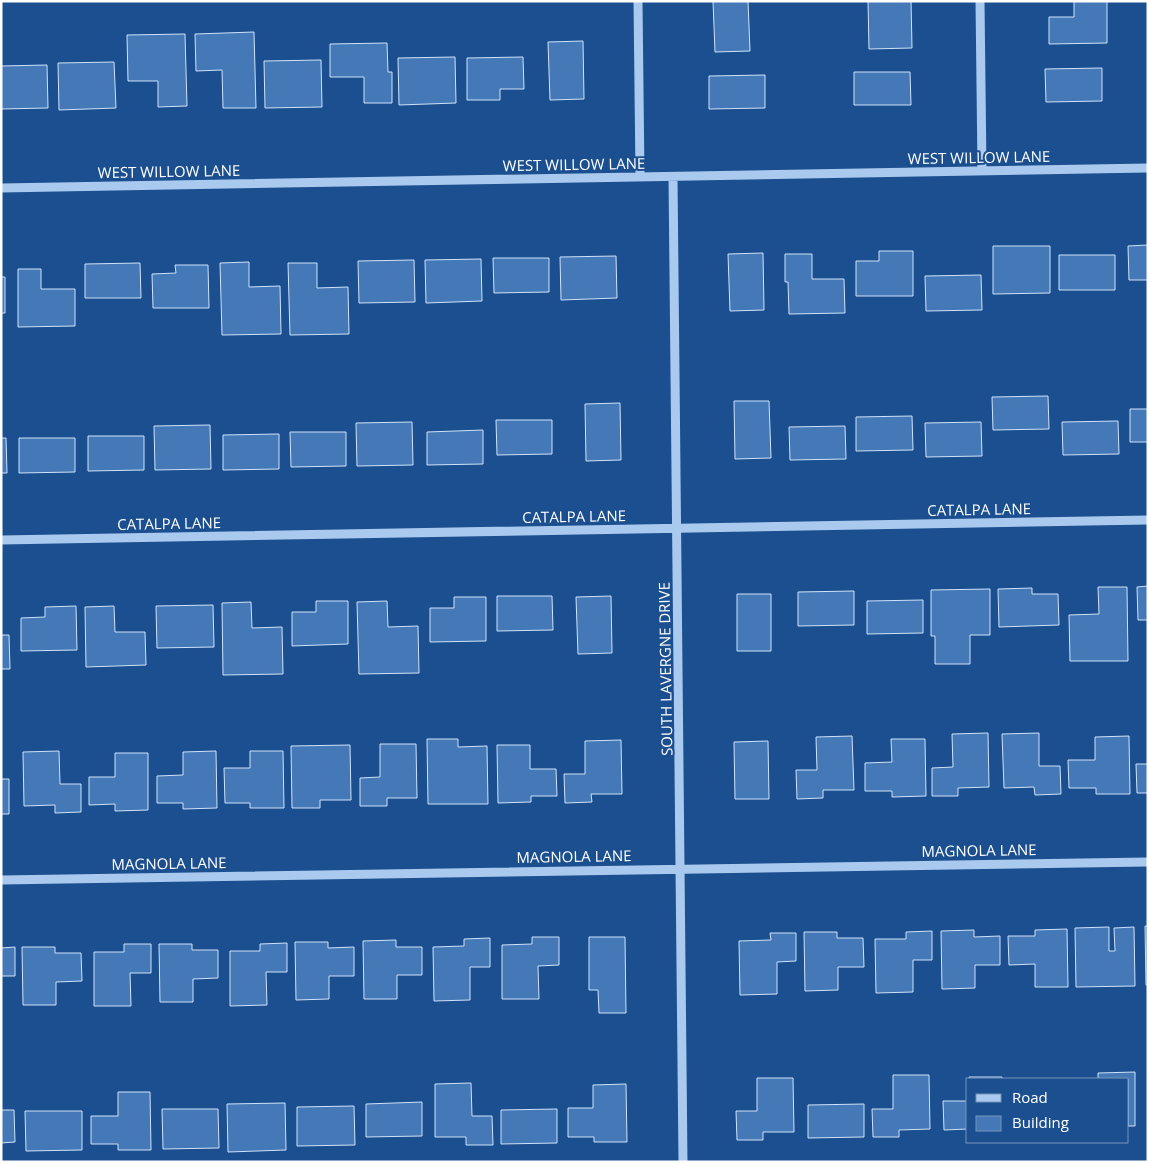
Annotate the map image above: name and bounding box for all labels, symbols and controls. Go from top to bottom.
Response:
street label: WEST WILLOW LANE [908,146,1050,168]
street label: WEST WILLOW LANE [503,153,645,175]
street label: WEST WILLOW LANE [98,160,240,182]
street label: CATALPA LANE [927,498,1031,520]
street label: CATALPA LANE [522,505,626,527]
street label: CATALPA LANE [117,512,221,534]
street label: SOUTH LAVERGNE DRIVE [653,582,677,756]
street label: MAGNOLA LANE [921,839,1037,861]
street label: MAGNOLA LANE [516,845,632,867]
street label: MAGNOLA LANE [111,852,227,874]
legend [966,1078,1129,1143]
text: Road [1012,1087,1048,1107]
text: Building [1012,1112,1069,1132]

